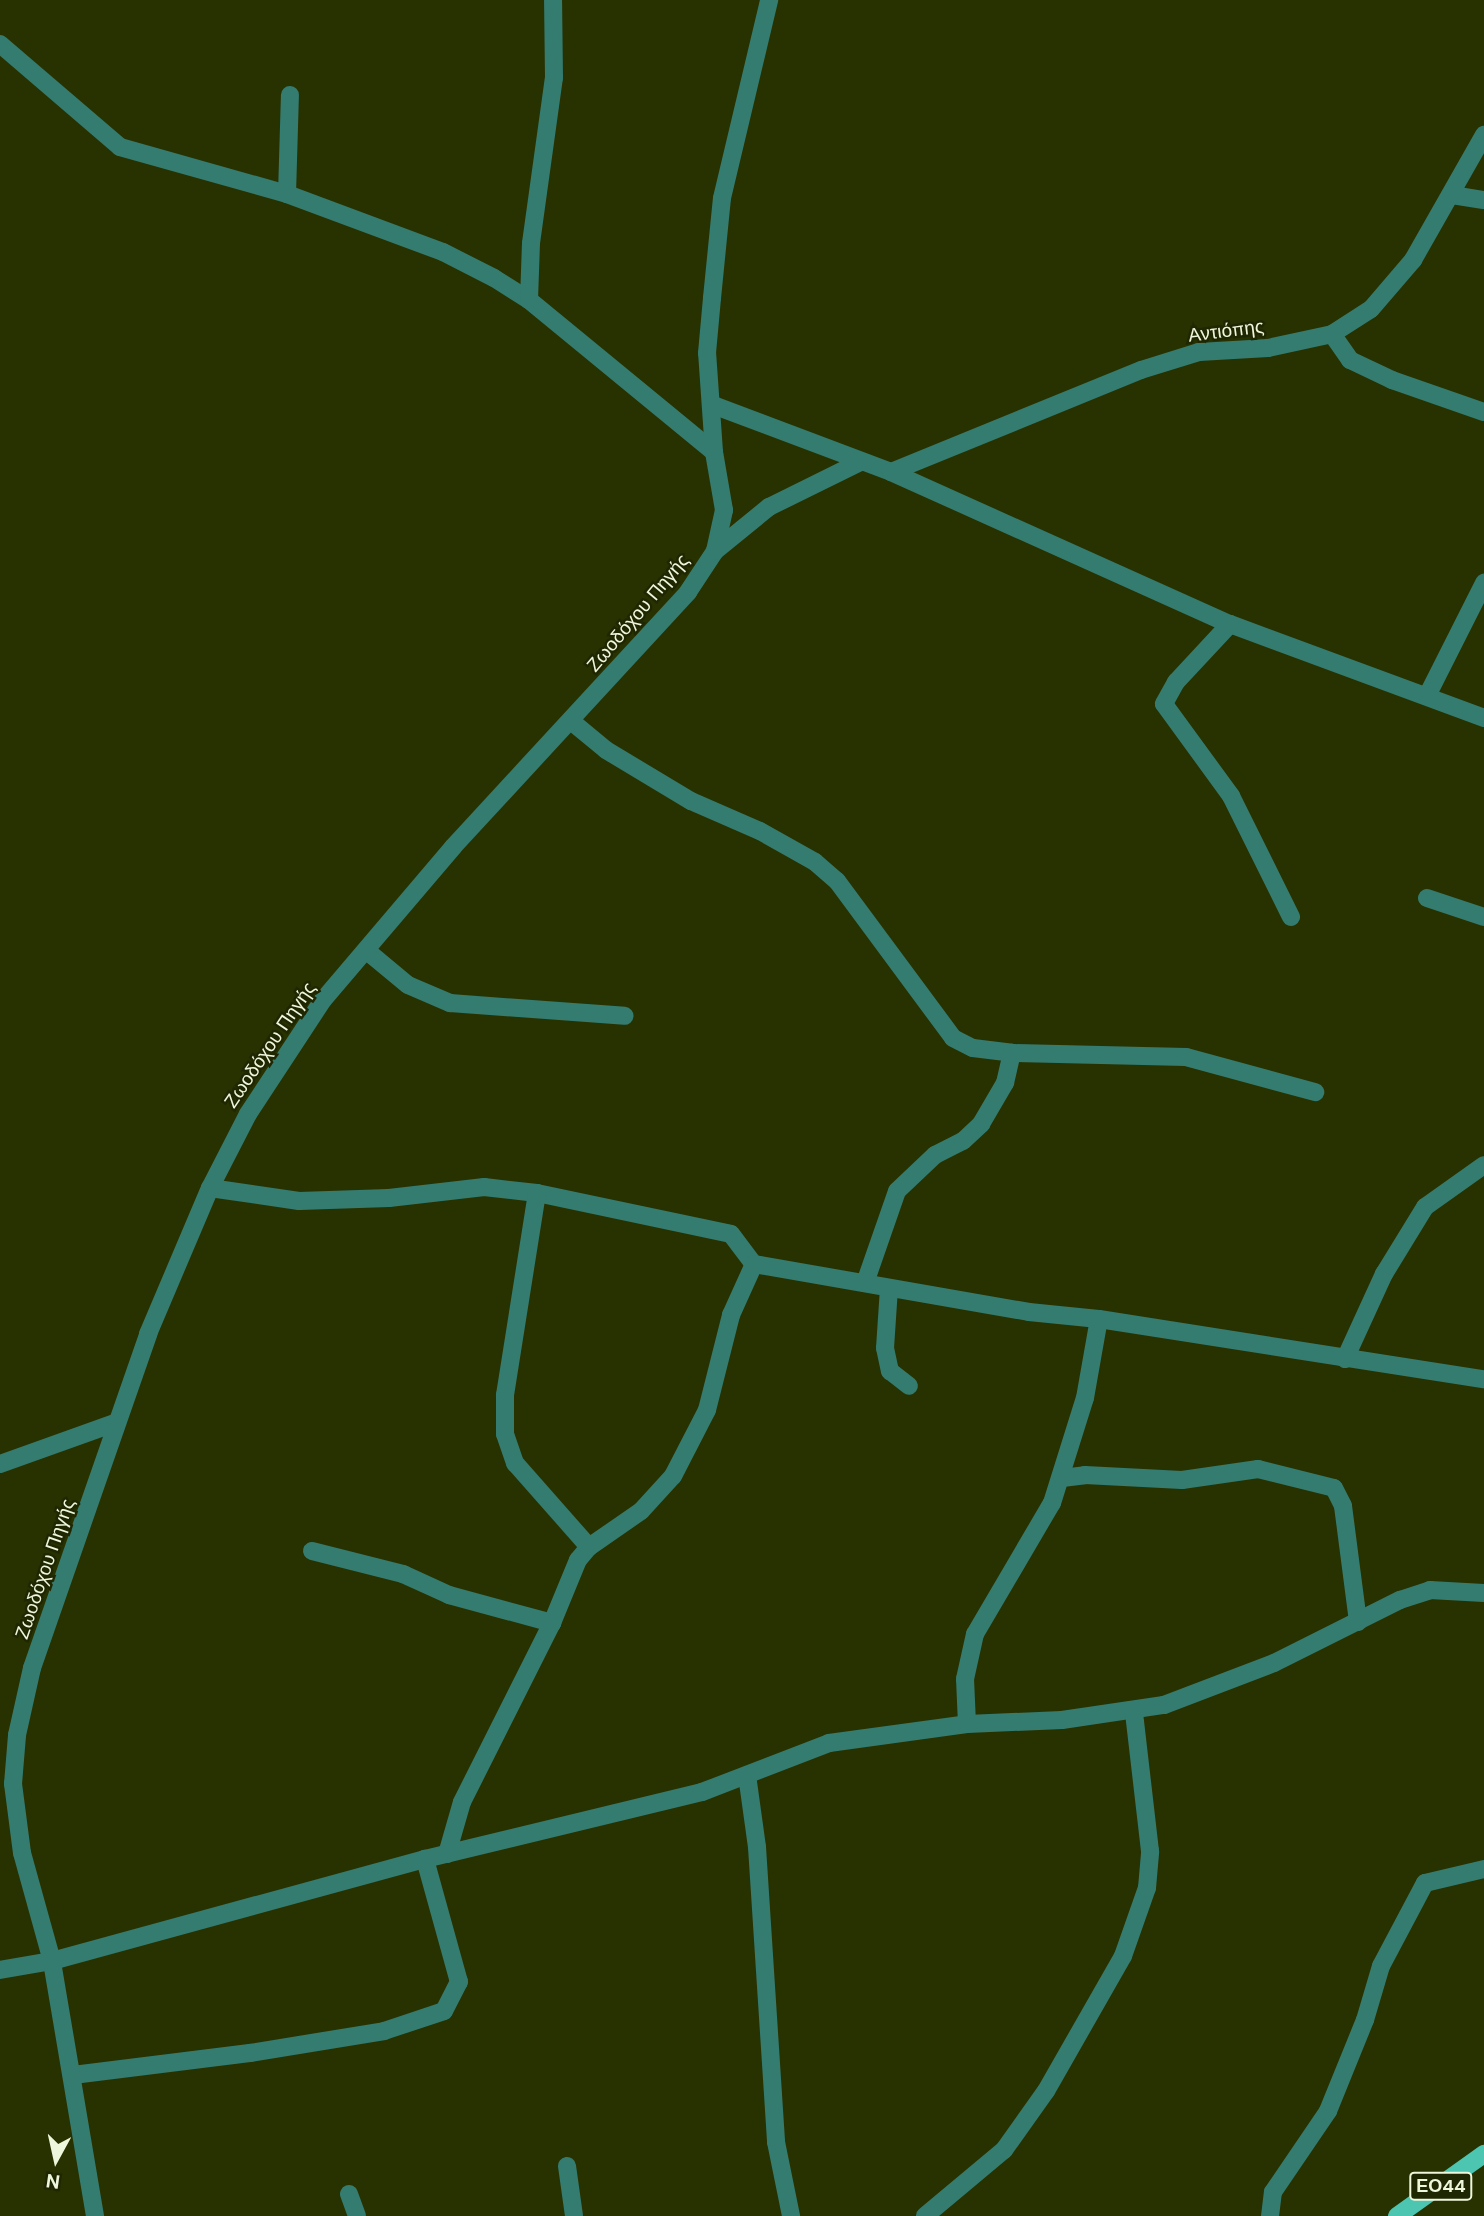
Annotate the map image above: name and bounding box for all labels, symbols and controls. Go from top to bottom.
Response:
street label: Αντιόπης [1187,315,1265,347]
street label: Ζωοδόχου Πηγής [582,550,694,676]
street label: Ζωοδόχου Πηγής [220,978,320,1112]
street label: Ζωοδόχου Πηγής [10,1496,80,1642]
north arrow [21,2125,91,2195]
text: N [44,2168,62,2195]
road number: ΕΟ44 [1408,2172,1474,2200]

